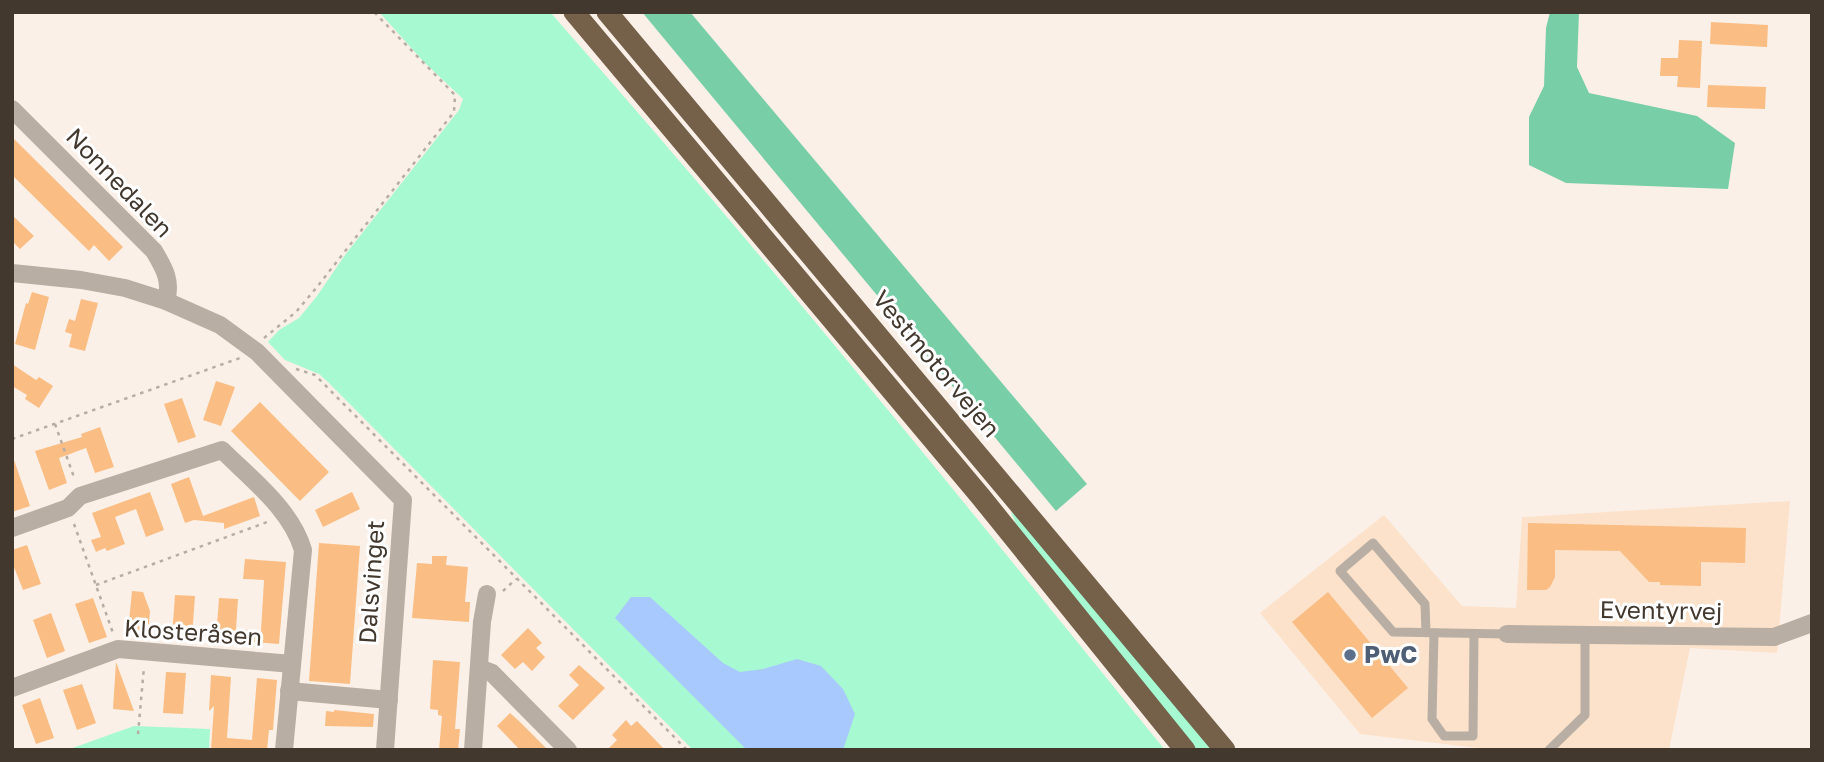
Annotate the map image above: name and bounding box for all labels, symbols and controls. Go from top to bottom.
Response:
street label: Nonnedalen [61,121,179,243]
street label: Vestmotorvejen [867,284,1007,442]
street label: Dalsvinget [352,519,389,645]
street label: Eventyrvej [1599,594,1723,625]
street label: Klosteråsen [123,612,263,651]
place label: PwC [1364,639,1417,668]
marker: PwC [1342,647,1358,663]

